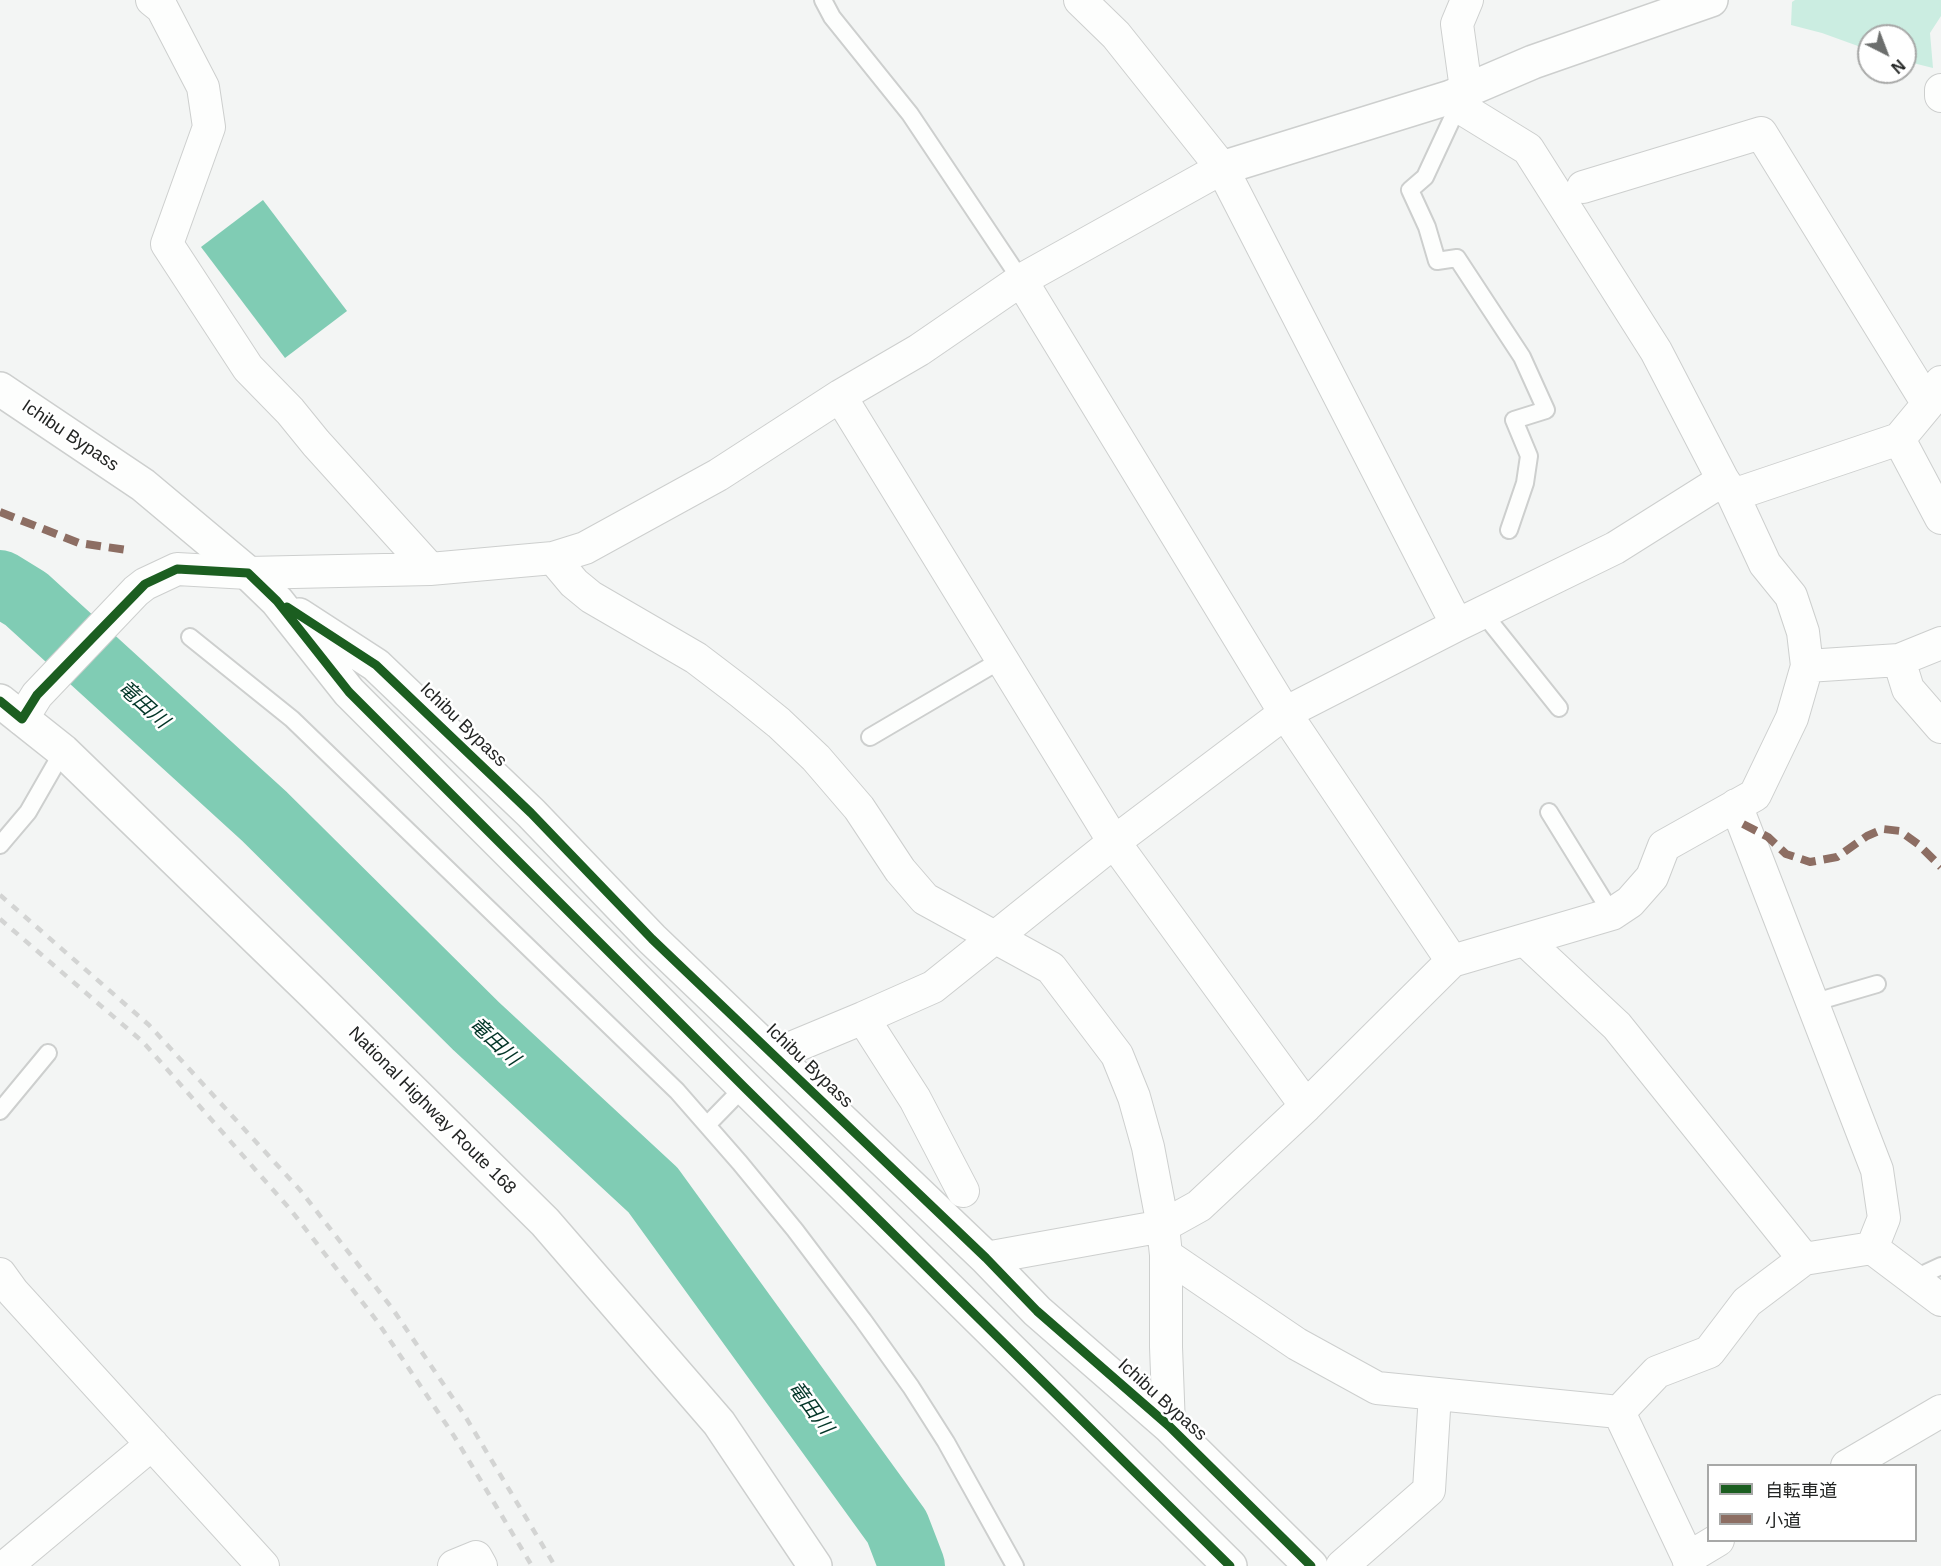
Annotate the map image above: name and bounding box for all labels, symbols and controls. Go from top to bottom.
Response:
north arrow [1857,24,1917,84]
text: N [1888,56,1908,76]
street label: Ichibu Bypass [18,396,122,476]
water label: 竜田川 [113,676,173,734]
street label: Ichibu Bypass [415,678,511,772]
water label: 竜田川 [464,1013,524,1071]
street label: Ichibu Bypass [761,1019,857,1113]
street label: National Highway Route 168 [344,1023,520,1199]
street label: Ichibu Bypass [1113,1354,1211,1446]
water label: 竜田川 [783,1377,837,1439]
legend [1707,1464,1917,1542]
text: 自転車道 [1765,1481,1837,1501]
text: 小道 [1765,1511,1801,1531]

